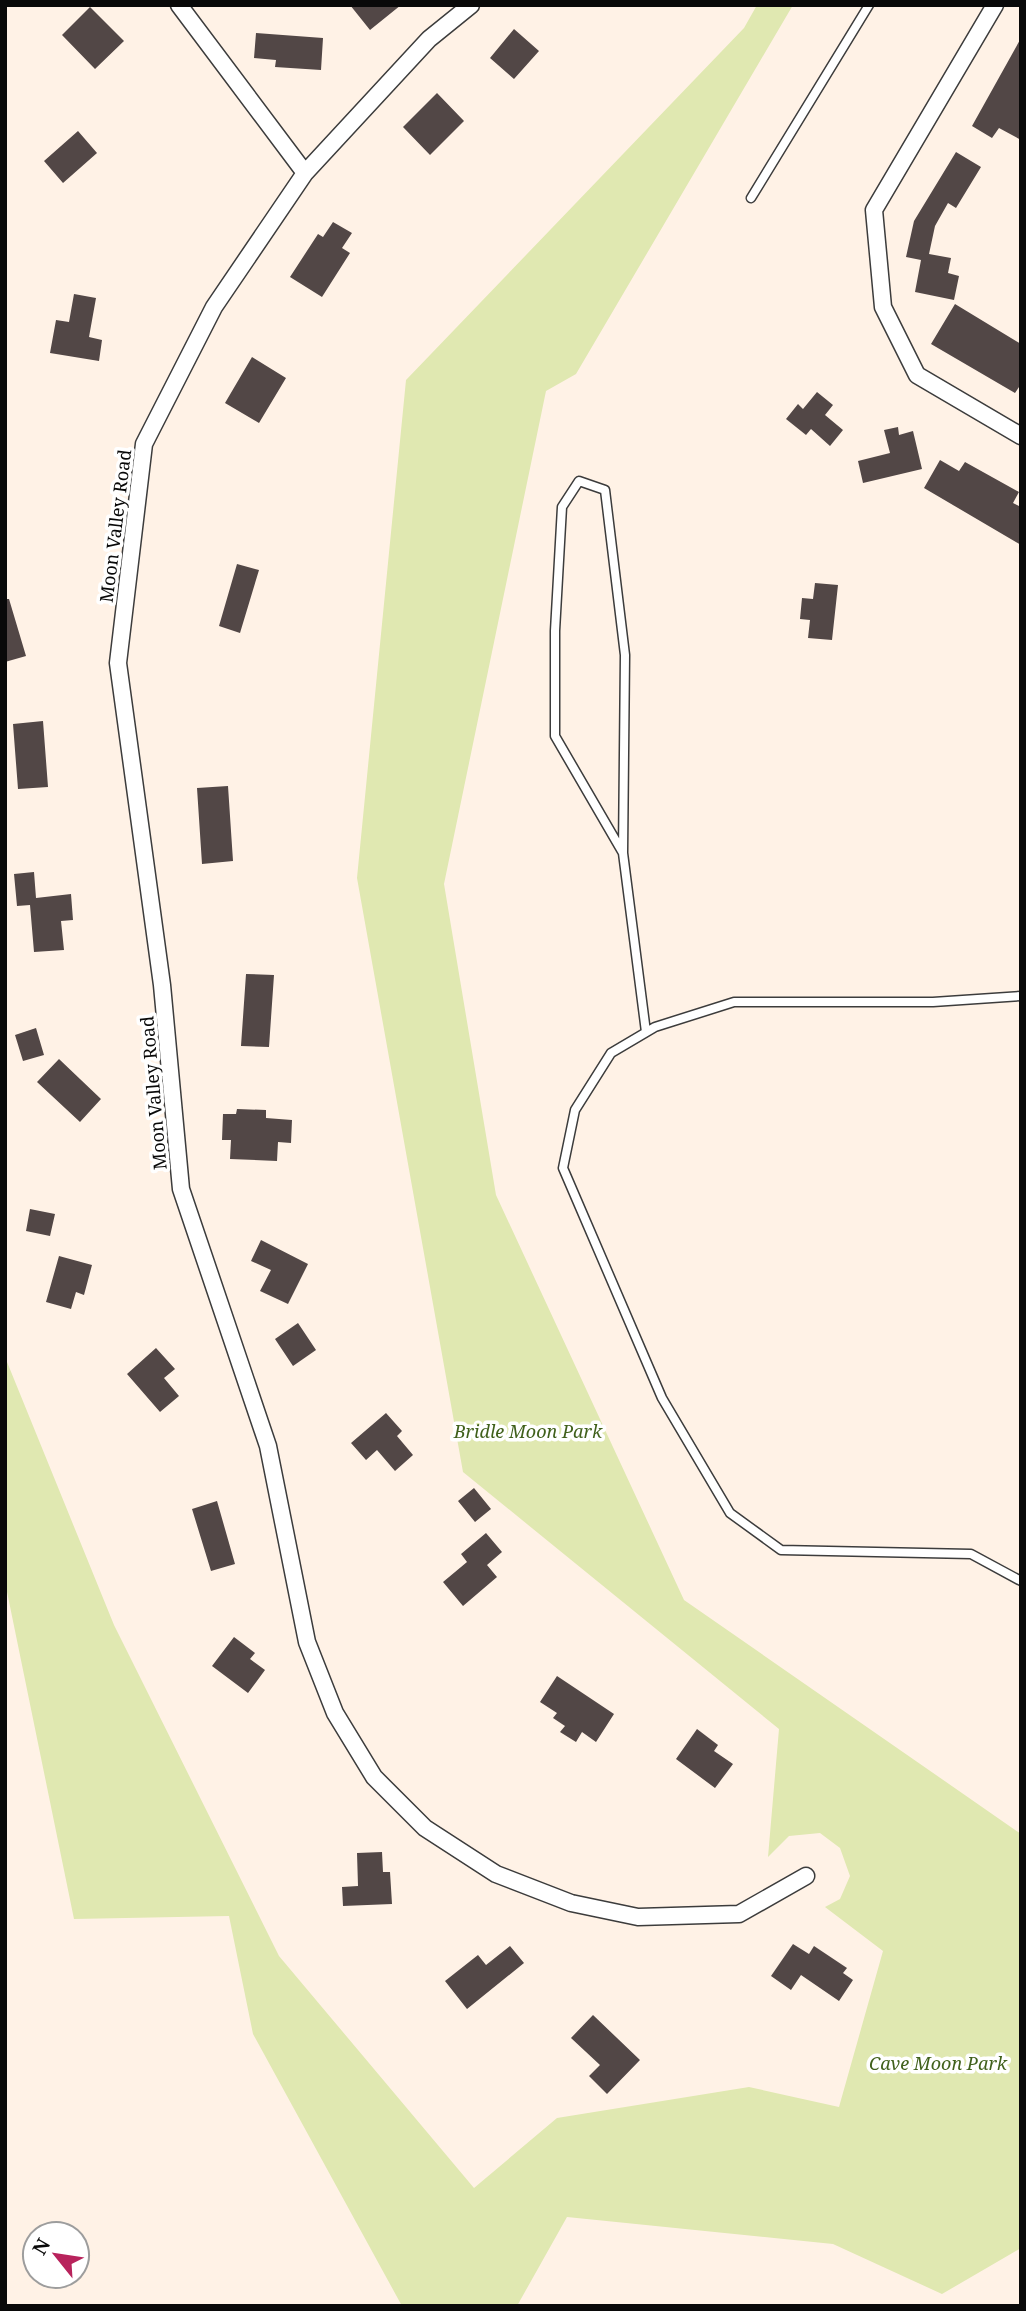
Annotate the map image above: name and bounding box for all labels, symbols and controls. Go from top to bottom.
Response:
street label: Moon Valley Road [94,448,136,604]
street label: Moon Valley Road [134,1015,172,1171]
park label: Bridle Moon Park [453,1419,603,1443]
park label: Cave Moon Park [869,2051,1008,2075]
north arrow [21,2220,91,2290]
text: N [26,2233,56,2259]

